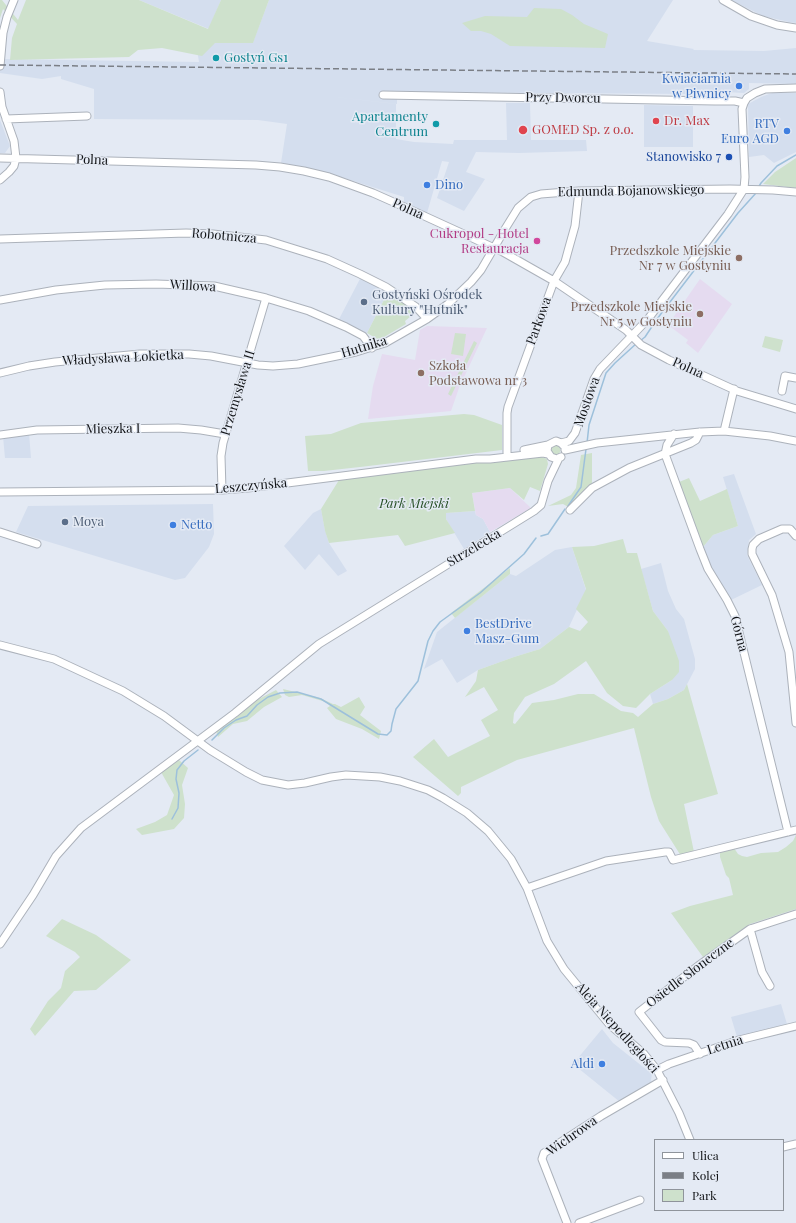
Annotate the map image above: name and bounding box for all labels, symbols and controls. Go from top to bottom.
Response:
place label: Gostyń Gs1 [224,50,288,66]
marker: Gostyń Gs1 [211,53,221,63]
place label: Kwiaciarnia w Piwnicy [662,71,731,102]
marker: Kwiaciarnia w Piwnicy [734,81,744,91]
street label: Przy Dworcu [525,90,601,106]
place label: Apartamenty Centrum [352,109,428,140]
place label: Dr. Max [664,113,710,129]
marker: Dr. Max [651,116,661,126]
place label: RTV Euro AGD [721,116,779,147]
marker: Apartamenty Centrum [431,119,441,129]
place label: GOMED Sp. z o.o. [532,122,634,138]
marker: GOMED Sp. z o.o. [517,124,529,136]
marker: RTV Euro AGD [782,126,792,136]
place label: Stanowisko 7 [646,149,721,165]
street label: Polna [76,152,108,168]
marker: Stanowisko 7 [724,152,734,162]
place label: Dino [435,177,463,193]
marker: Dino [422,180,432,190]
street label: Edmunda Bojanowskiego [558,182,704,200]
street label: Polna [390,195,426,223]
street label: Robotnicza [191,225,257,247]
place label: Cukropol - Hotel Restauracja [430,226,529,257]
marker: Cukropol - Hotel Restauracja [532,236,542,246]
place label: Przedszkole Miejskie Nr 7 w Gostyniu [610,243,731,274]
marker: Przedszkole Miejskie Nr 7 w Gostyniu [734,253,744,263]
street label: Willowa [170,277,216,295]
place label: Gostyński Ośrodek Kultury "Hutnik" [372,287,482,318]
street label: Parkowa [523,295,555,347]
marker: Gostyński Ośrodek Kultury "Hutnik" [359,297,369,307]
place label: Przedszkole Miejskie Nr 5 w Gostyniu [571,299,692,330]
marker: Przedszkole Miejskie Nr 5 w Gostyniu [695,309,705,319]
street label: Hutnika [339,333,389,361]
street label: Władysława Łokietka [62,347,184,369]
street label: Przemysława II [218,348,258,438]
street label: Polna [670,354,706,382]
place label: Szkoła Podstawowa nr 3 [429,358,527,389]
marker: Szkoła Podstawowa nr 3 [416,368,426,378]
street label: Mostowa [571,375,603,429]
street label: Mieszka I [85,421,141,437]
street label: Leszczyńska [214,475,288,497]
park label: Park Miejski [379,496,449,512]
place label: Moya [73,514,104,530]
marker: Moya [60,517,70,527]
place label: Netto [181,517,212,533]
marker: Netto [168,520,178,530]
street label: Strzelecka [444,526,504,570]
street label: Górna [727,614,751,654]
place label: BestDrive Masz-Gum [475,616,539,647]
marker: BestDrive Masz-Gum [462,626,472,636]
street label: Osiedle Słoneczne [643,935,737,1011]
street label: Aleja Niepodległości [572,979,662,1077]
street label: Letnia [705,1032,745,1058]
place label: Aldi [571,1056,594,1072]
marker: Aldi [597,1059,607,1069]
street label: Wichrowa [544,1113,600,1159]
legend [654,1139,784,1211]
text: Ulica [692,1147,719,1163]
text: Kolej [692,1167,719,1183]
text: Park [692,1187,717,1203]

